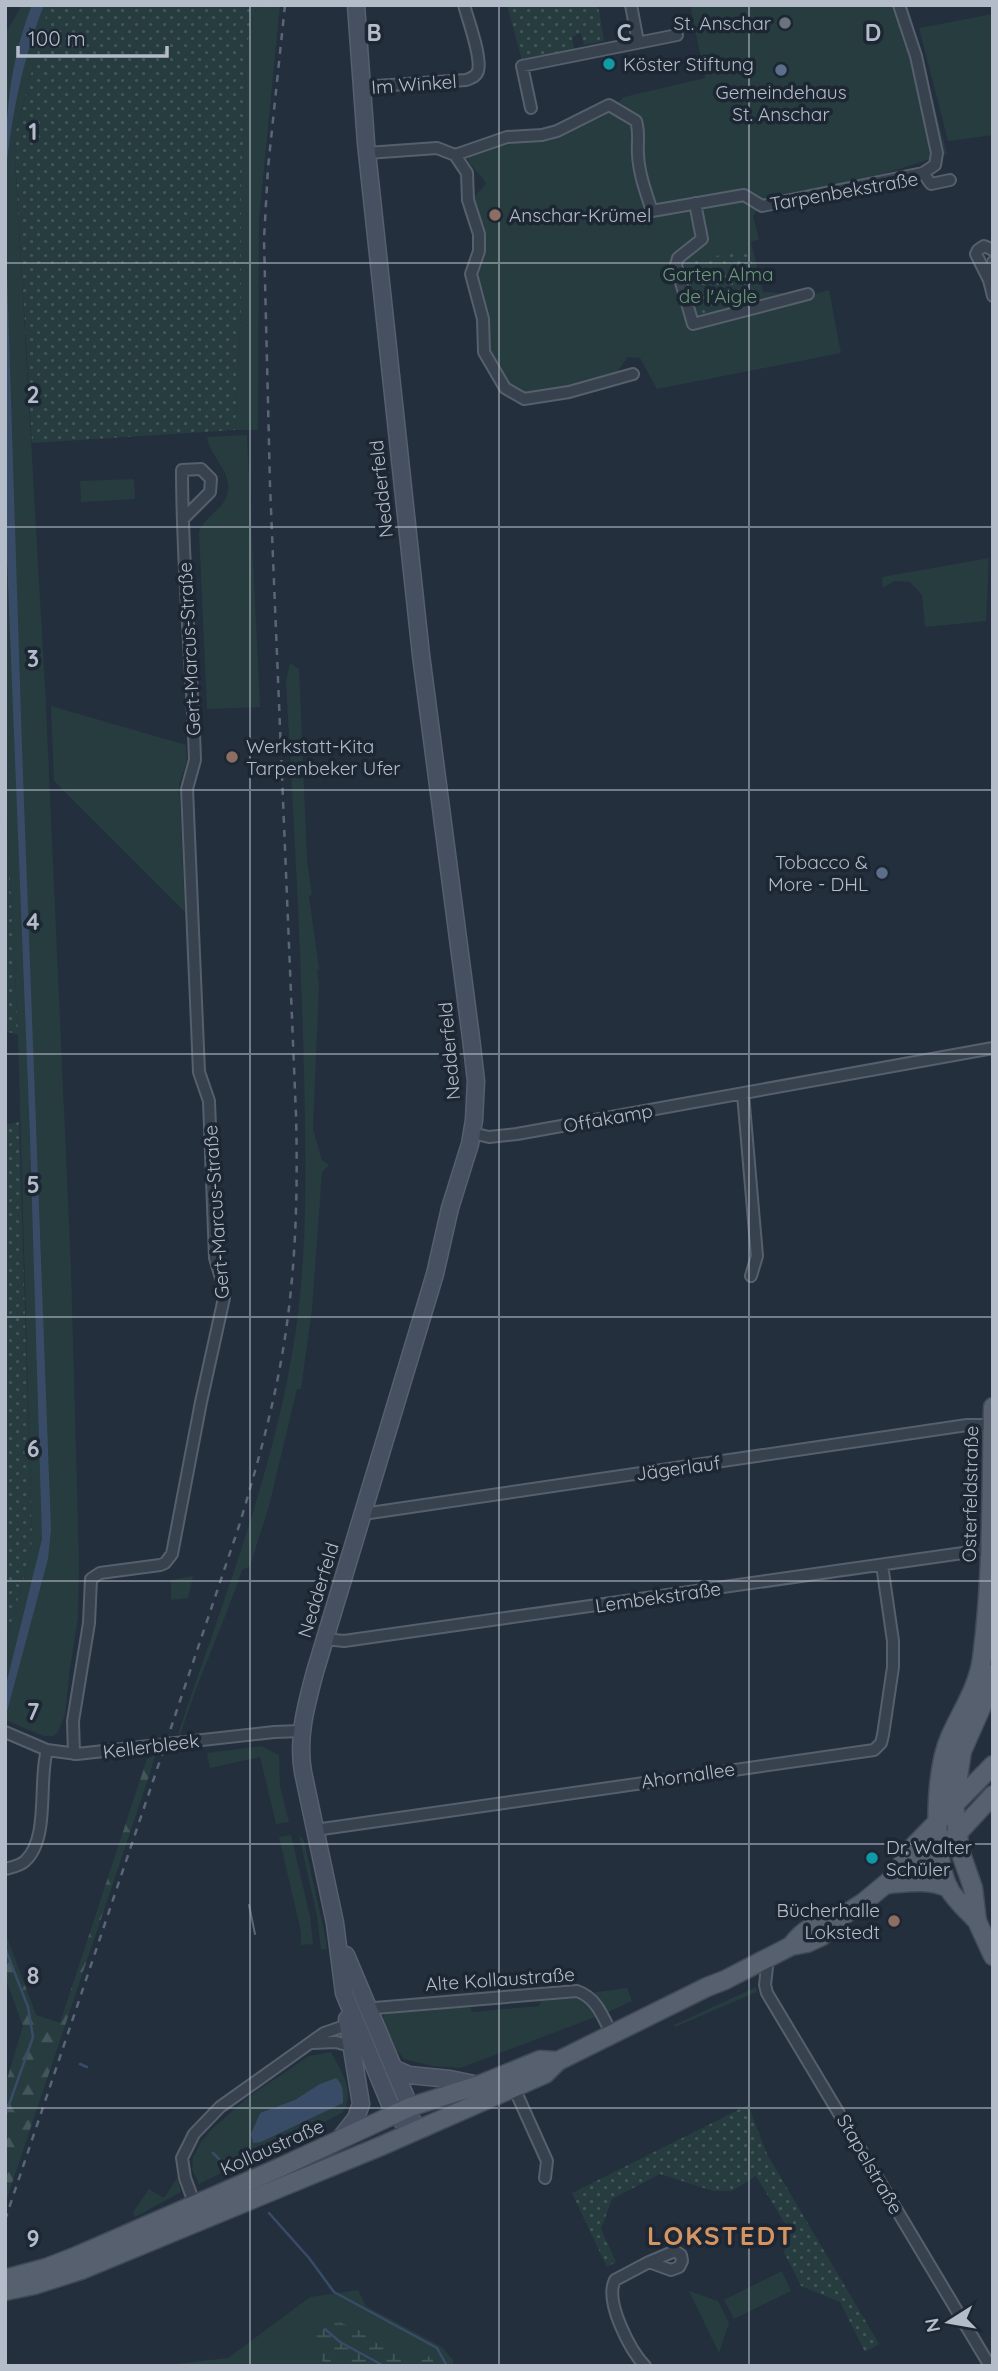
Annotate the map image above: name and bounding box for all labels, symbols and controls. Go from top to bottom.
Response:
place label: St. Anschar [674,11,772,35]
scale bar [18,14,166,58]
marker: St. Anschar [777,15,793,31]
text: B [366,18,382,47]
text: C [617,18,631,47]
text: D [865,18,881,47]
text: 100 m [28,25,86,51]
place label: Köster Stiftung [623,52,754,76]
marker: Köster Stiftung [601,56,617,72]
marker: Gemeindehaus St. Anschar [773,62,789,78]
street label: Im Winkel [371,69,457,99]
place label: Gemeindehaus St. Anschar [715,80,847,126]
text: 1 [29,117,37,146]
street label: Tarpenbekstraße [768,166,920,216]
place label: Anschar-Krümel [509,203,651,227]
marker: Anschar-Krümel [487,207,503,223]
park label: Garten Alma de l'Aigle [662,262,774,308]
text: 2 [26,380,40,409]
street label: Nedderfeld [364,439,398,539]
street label: Gert-Marcus-Straße [172,561,206,737]
text: 3 [27,644,39,673]
place label: Werkstatt-Kita Tarpenbeker Ufer [246,734,401,780]
marker: Werkstatt-Kita Tarpenbeker Ufer [224,749,240,765]
place label: Tobacco & More - DHL [768,850,868,896]
marker: Tobacco & More - DHL [874,865,890,881]
text: 4 [26,907,40,936]
street label: Nedderfeld [433,1001,465,1101]
street label: Offakamp [561,1098,655,1138]
street label: Gert-Marcus-Straße [198,1124,234,1300]
text: 5 [26,1170,40,1199]
street label: Osterfeldstraße [957,1425,983,1563]
text: 6 [27,1434,39,1463]
street label: Jägerlauf [634,1450,722,1486]
street label: Nedderfeld [292,1540,344,1640]
street label: Lembekstraße [594,1576,722,1618]
text: 7 [27,1697,40,1726]
street label: Kellerbleek [101,1728,201,1764]
street label: Ahornallee [640,1757,736,1793]
place label: Dr. Walter Schüler [886,1835,973,1881]
marker: Dr. Walter Schüler [864,1850,880,1866]
place label: Bücherhalle Lokstedt [777,1898,880,1944]
marker: Bücherhalle Lokstedt [886,1913,902,1929]
text: 8 [27,1961,39,1990]
street label: Alte Kollaustraße [424,1962,576,1996]
street label: Stapelstraße [832,2110,908,2218]
street label: Kollaustraße [216,2113,328,2181]
district label: LOKSTEDT [647,2219,795,2252]
text: 9 [26,2224,40,2253]
north arrow [914,2287,984,2357]
text: N [919,2316,945,2334]

